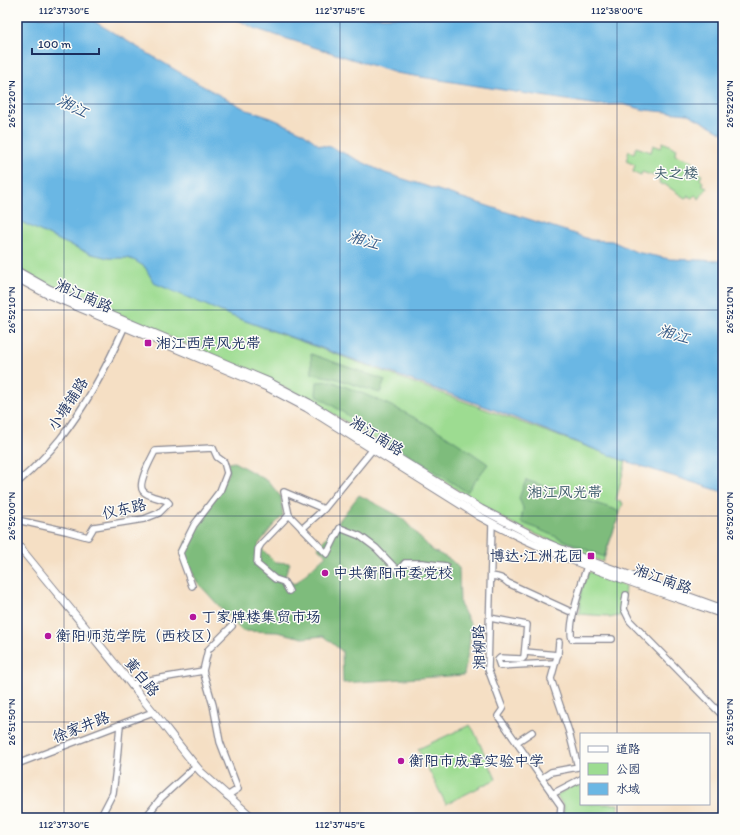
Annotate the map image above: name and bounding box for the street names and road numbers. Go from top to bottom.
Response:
street label: 湘江南路 [53,276,115,316]
street label: 小塘铺路 [44,374,92,434]
street label: 湘江南路 [347,412,407,460]
street label: 仪东路 [100,495,148,523]
street label: 湘江南路 [632,560,694,598]
street label: 湘柳路 [470,624,488,670]
street label: 黄白路 [121,654,163,700]
street label: 徐家井路 [50,708,112,746]

